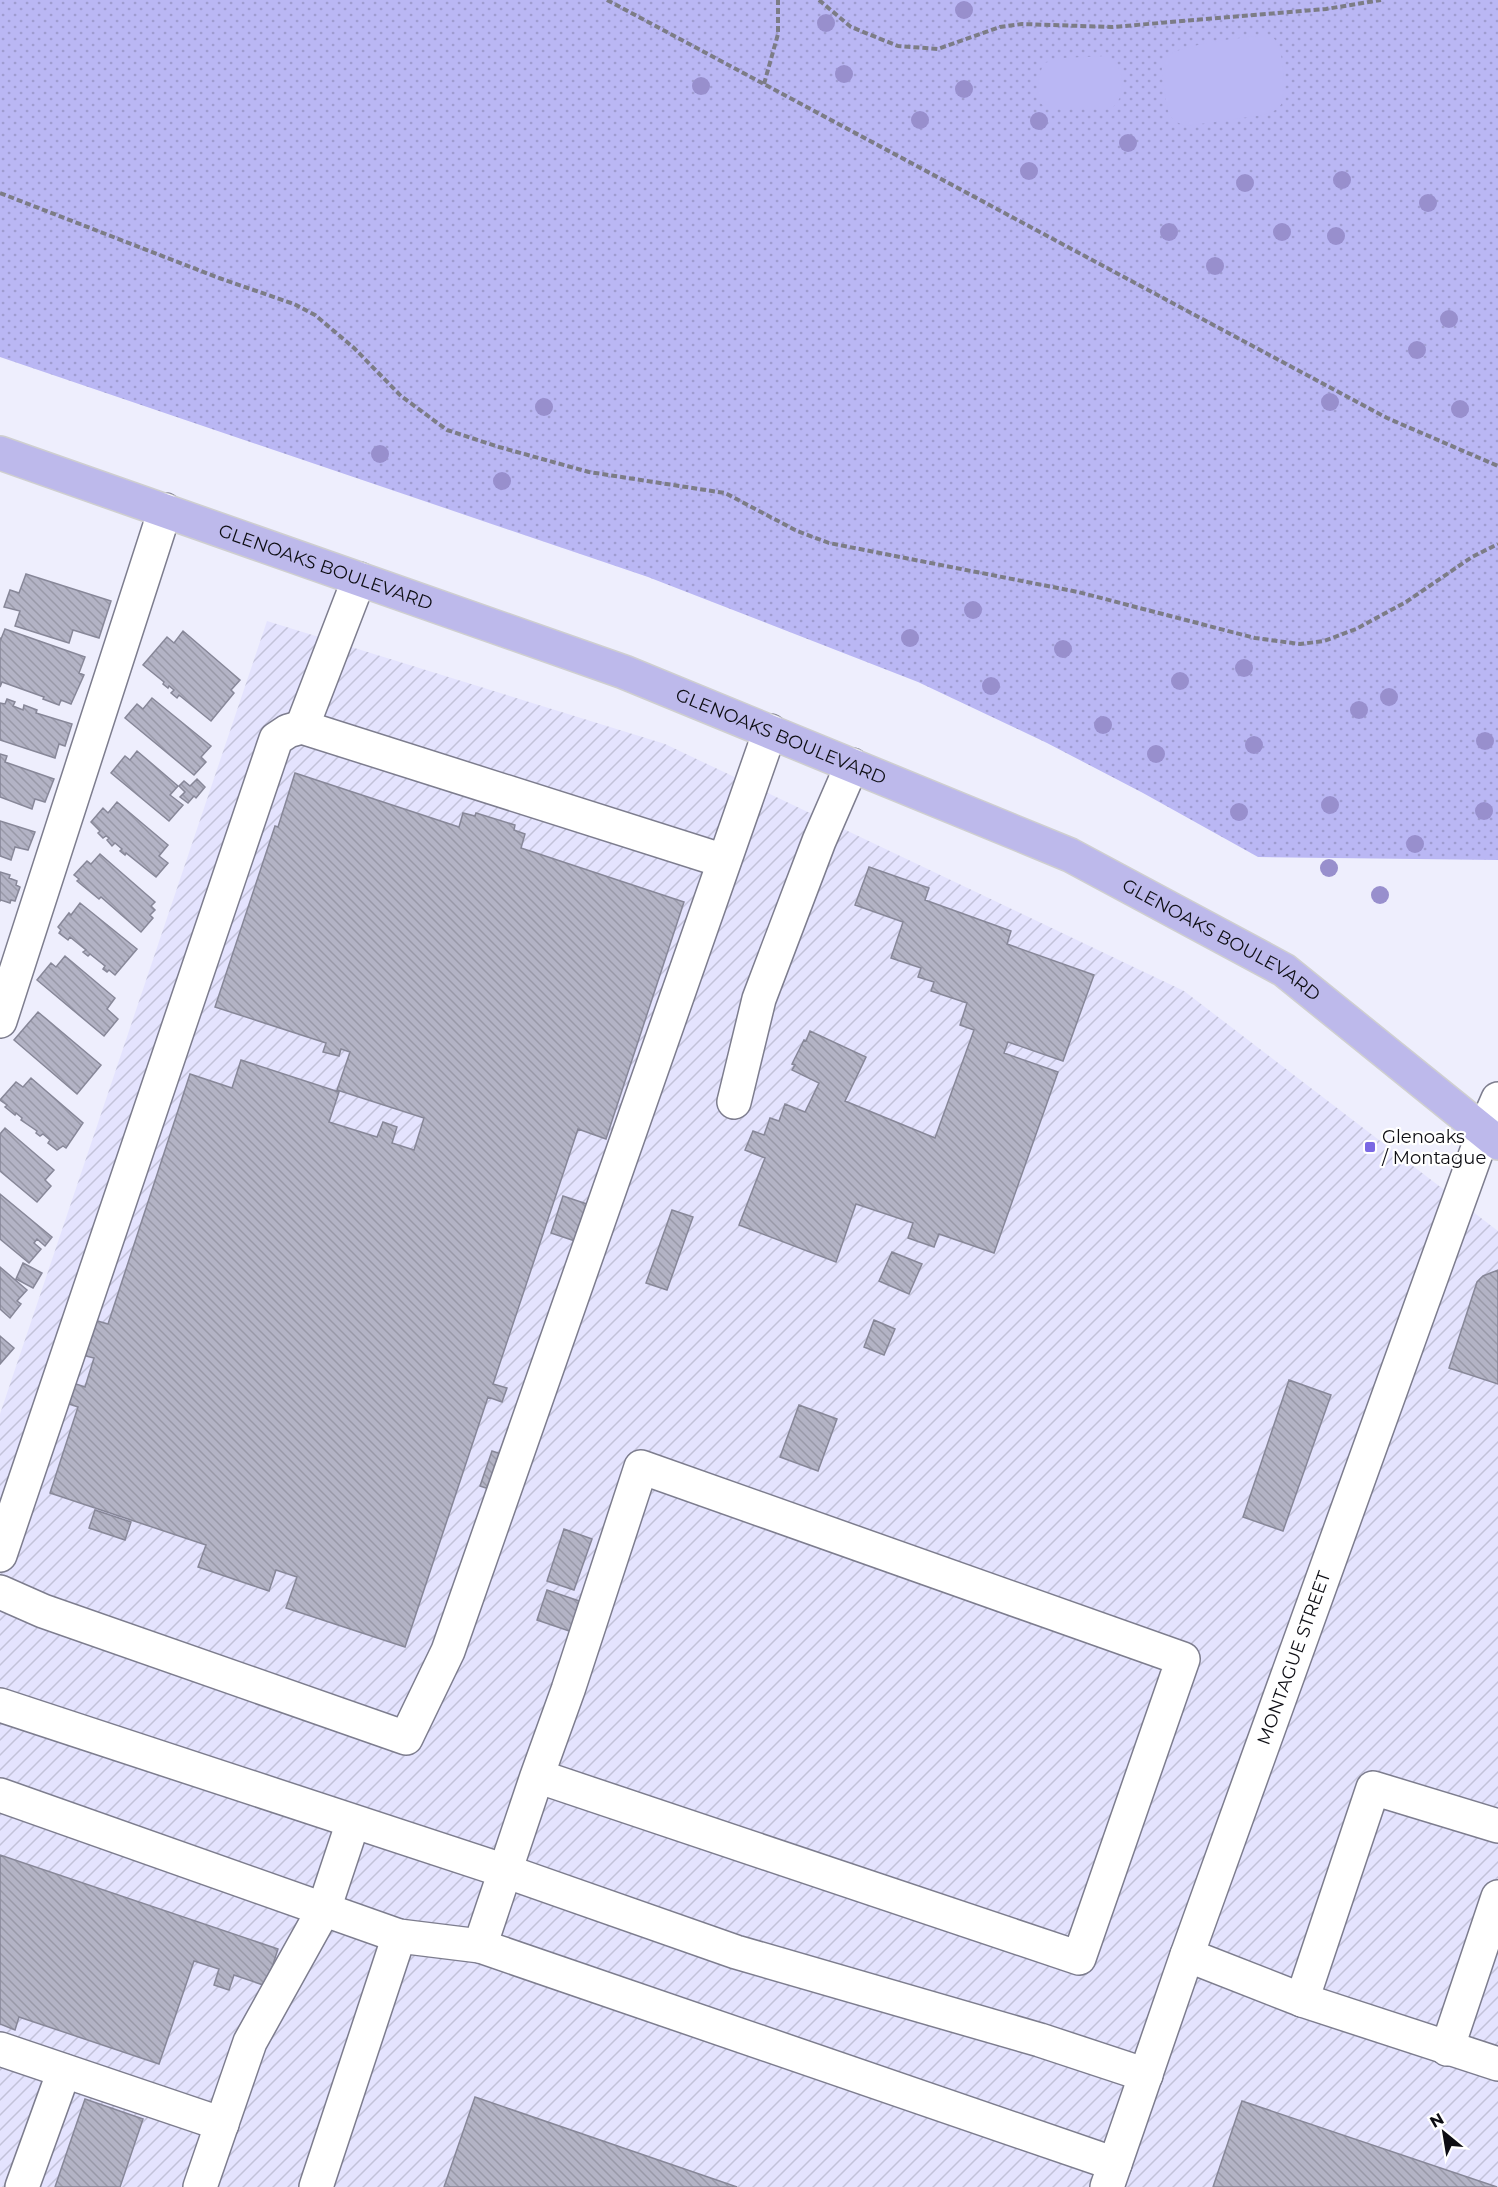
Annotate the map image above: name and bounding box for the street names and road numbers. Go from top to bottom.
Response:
street label: GLENOAKS BOULEVARD [215,520,436,615]
street label: GLENOAKS BOULEVARD [672,683,889,789]
street label: GLENOAKS BOULEVARD [1118,874,1325,1006]
street label: MONTAGUE STREET [1253,1568,1336,1748]

